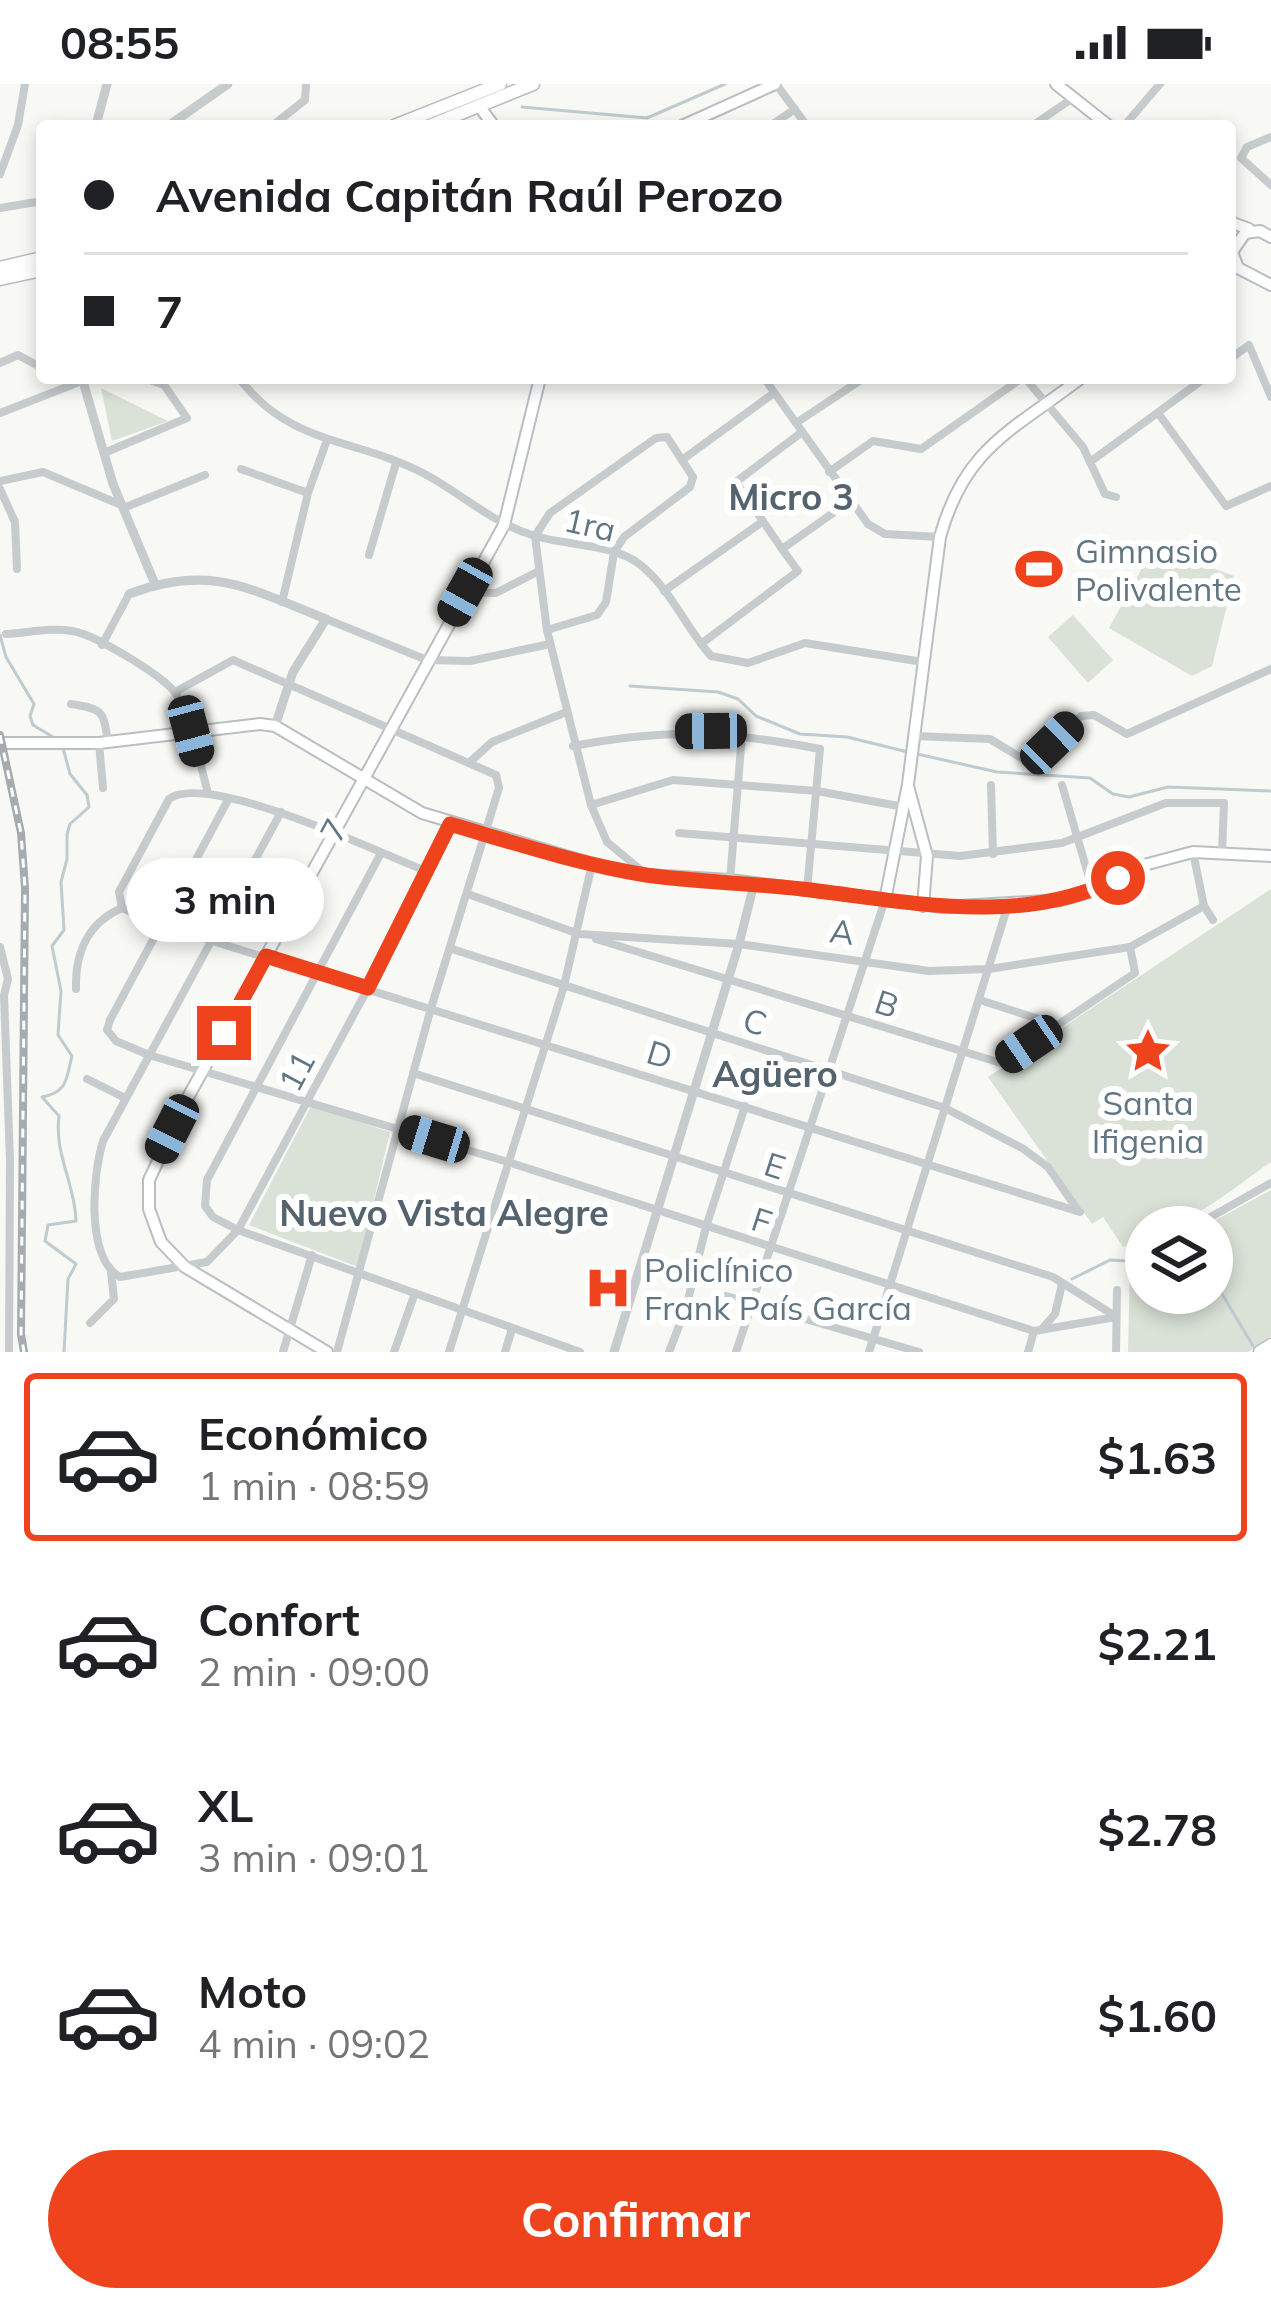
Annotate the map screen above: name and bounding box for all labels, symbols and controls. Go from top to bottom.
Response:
text: 08:55 [60,14,179,70]
text: Avenida Capitán Raúl Perozo [156,167,783,223]
text: 7 [156,283,183,339]
district label: Micro 3 [728,474,854,519]
street label: 1ra [560,498,620,550]
place label: Gimnasio Polivalente [1075,530,1242,609]
sports icon: Gimnasio Polivalente [1014,544,1064,594]
car [432,552,498,632]
car [164,692,218,770]
car [1014,705,1090,781]
car [675,712,747,750]
street label: 7 [310,812,356,848]
route start [1091,851,1145,905]
callout: 3 min [125,859,323,943]
text: 3 min [174,875,276,924]
street label: A [827,909,857,953]
street label: B [870,980,904,1026]
street label: C [738,998,772,1044]
route end [197,1006,251,1060]
car [989,1009,1069,1079]
place icon: Santa Ifigenia [1123,1026,1173,1076]
street label: D [642,1031,678,1077]
street label: 11 [269,1044,323,1098]
district label: Agüero [712,1051,838,1096]
place label: Santa Ifigenia [1092,1082,1204,1161]
car [140,1089,204,1169]
car [394,1111,474,1167]
street label: E [759,1143,791,1187]
district label: Nuevo Vista Alegre [279,1190,609,1235]
street label: F [747,1198,777,1242]
map controls [1125,1206,1233,1314]
button: layers [1125,1206,1233,1314]
place label: Policlínico Frank País García [644,1249,912,1328]
hospital icon: Policlínico Frank País García [583,1263,633,1313]
icon: car [54,1403,162,1511]
text: Económico [198,1405,428,1461]
text: $1.63 [1098,1429,1217,1485]
text: 1 min · 08:59 [198,1461,430,1510]
icon: car [54,1589,162,1697]
text: Confort [198,1591,360,1647]
text: $2.21 [1098,1615,1217,1671]
text: 2 min · 09:00 [198,1647,430,1696]
icon: car [54,1775,162,1883]
text: XL [198,1777,253,1833]
text: $2.78 [1098,1801,1217,1857]
text: 3 min · 09:01 [198,1833,430,1882]
icon: car [54,1961,162,2069]
text: Moto [198,1963,307,2019]
text: $1.60 [1098,1987,1217,2043]
text: 4 min · 09:02 [198,2019,430,2068]
button: Confirmar [48,2150,1223,2288]

